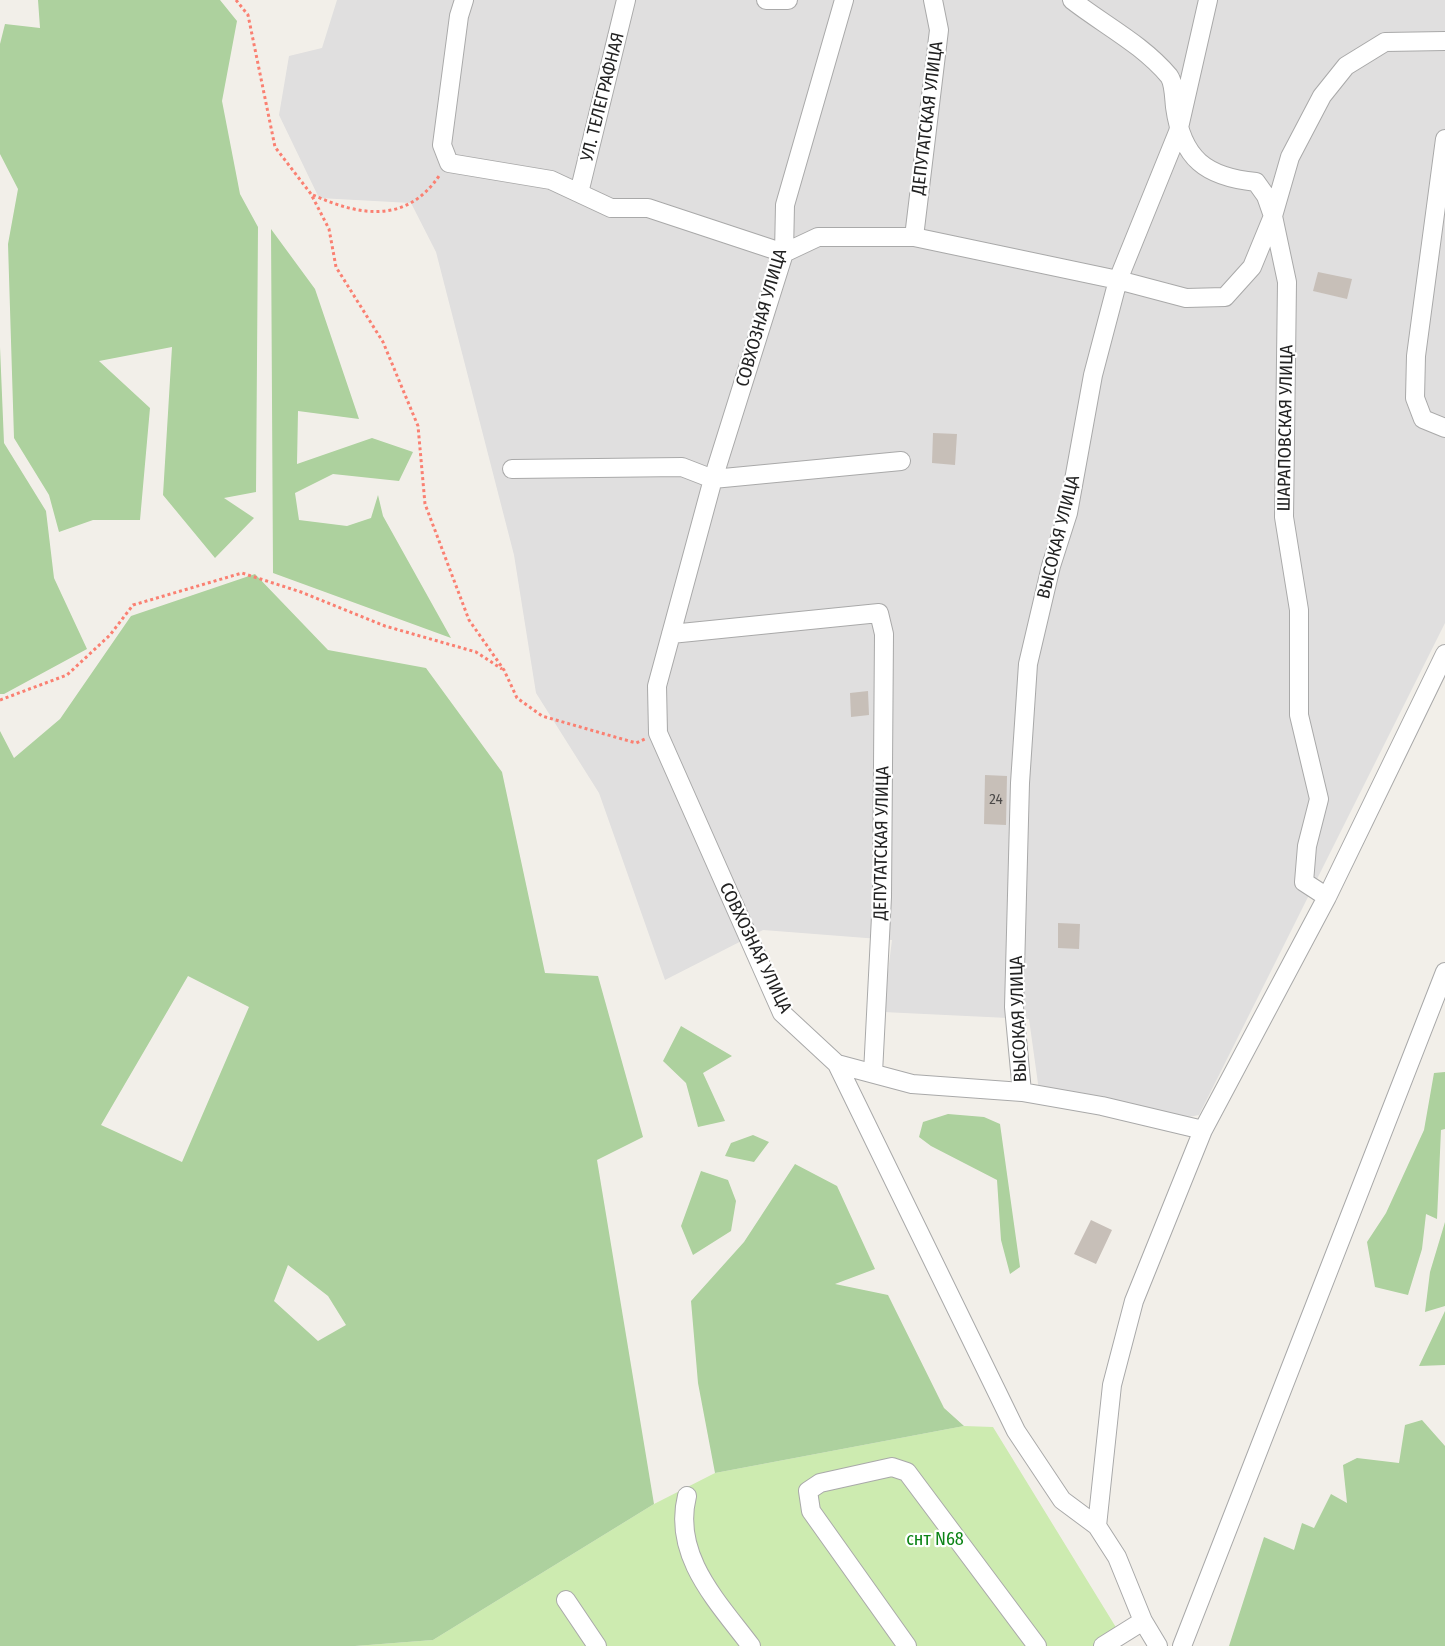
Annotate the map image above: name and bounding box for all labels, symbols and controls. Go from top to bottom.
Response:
street label: УЛ. ТЕЛЕГРАФНАЯ [577,30,629,164]
street label: ДЕПУТАТСКАЯ УЛИЦА [908,40,948,196]
street label: СОВХОЗНАЯ УЛИЦА [732,247,792,389]
street label: ШАРАПОВСКАЯ УЛИЦА [1274,345,1298,511]
street label: ВЫСОКАЯ УЛИЦА [1033,473,1085,601]
street label: ДЕПУТАТСКАЯ УЛИЦА [870,766,894,920]
house number: 24 [989,791,1003,809]
street label: СОВХОЗНАЯ УЛИЦА [714,879,796,1017]
street label: ВЫСОКАЯ УЛИЦА [1006,955,1032,1083]
park label: снт N68 [906,1529,964,1551]

